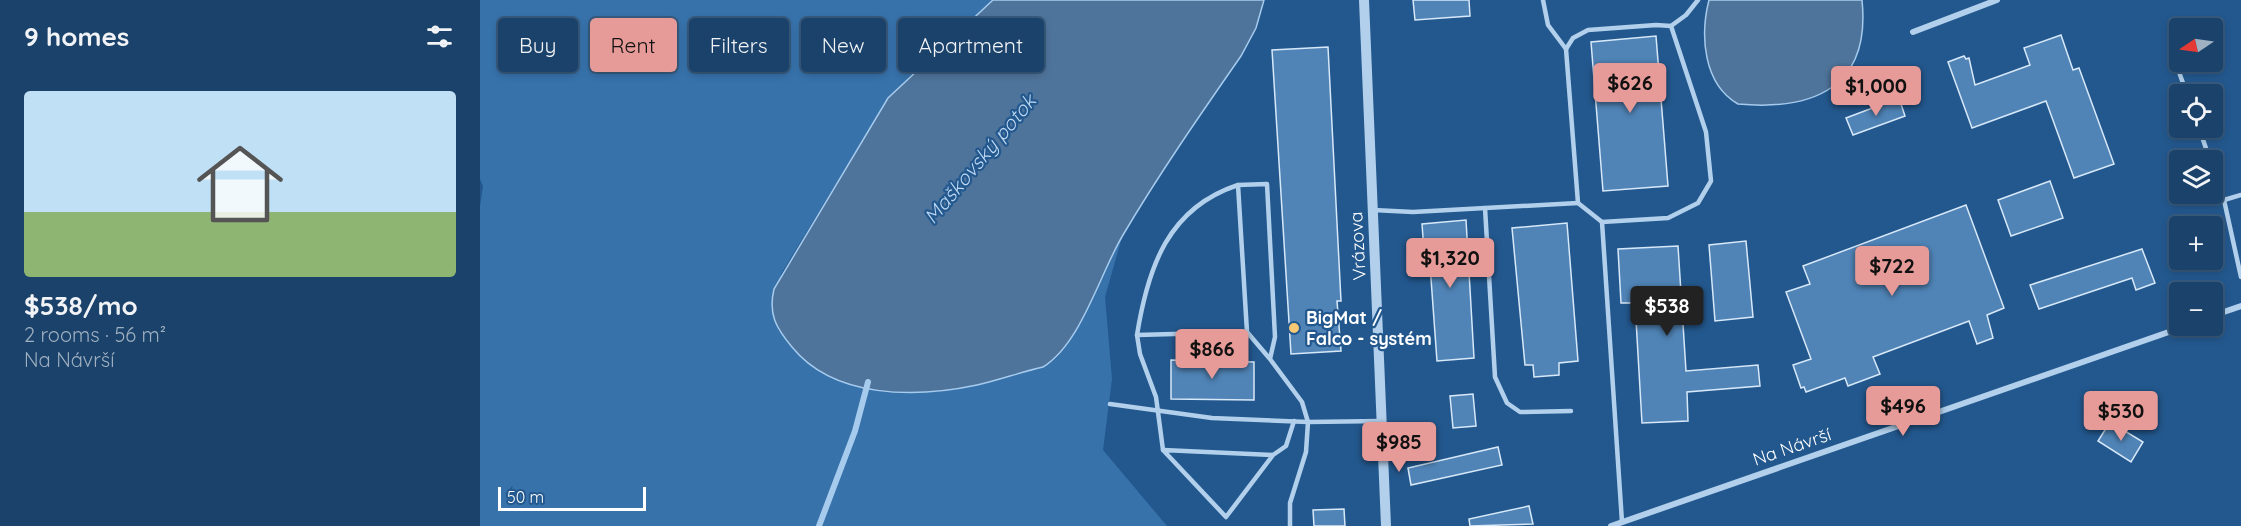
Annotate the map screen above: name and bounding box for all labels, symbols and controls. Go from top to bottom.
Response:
chip: Buy [498,18,578,72]
chip: Rent [590,18,677,72]
chip: Filters [689,18,789,72]
chip: New [801,18,886,72]
chip: Apartment [898,18,1044,72]
north arrow [2169,18,2223,72]
map controls [2169,18,2223,336]
text: 9 homes [24,20,129,53]
icon: filters [423,20,456,53]
pin: $626 [1594,63,1666,114]
pin: $1,000 [1827,66,1925,117]
text: $626 [1607,70,1653,95]
text: $1,000 [1845,73,1907,98]
button: locate [2169,84,2223,138]
water label: Maškovský potok [918,87,1043,229]
icon: home [186,130,294,238]
button: layers [2169,150,2223,204]
street label: Vrázova [1344,211,1371,281]
button: + [2169,216,2223,270]
pin: $1,320 [1401,238,1499,289]
text: $1,320 [1420,245,1480,270]
pin: $722 [1856,246,1928,297]
text: $722 [1869,253,1915,278]
button: − [2169,282,2223,336]
pin: $538 [1631,286,1703,337]
text: $538/mo [24,289,138,322]
text: $538 [1644,293,1690,318]
place label: BigMat / Falco - systém [1306,306,1432,350]
marker: BigMat / Falco - systém [1287,321,1301,335]
text: 2 rooms · 56 m² [24,322,166,347]
pin: $866 [1176,329,1248,380]
text: $866 [1189,336,1235,361]
text: Na Návrší [24,347,115,372]
pin: $496 [1867,386,1939,437]
pin: $530 [2085,391,2157,442]
text: $496 [1880,393,1926,418]
text: $530 [2098,398,2144,423]
pin: $985 [1363,422,1435,473]
street label: Na Návrší [1750,422,1834,471]
text: $985 [1376,429,1422,454]
scale bar [498,484,646,512]
text: 50 m [507,487,544,507]

